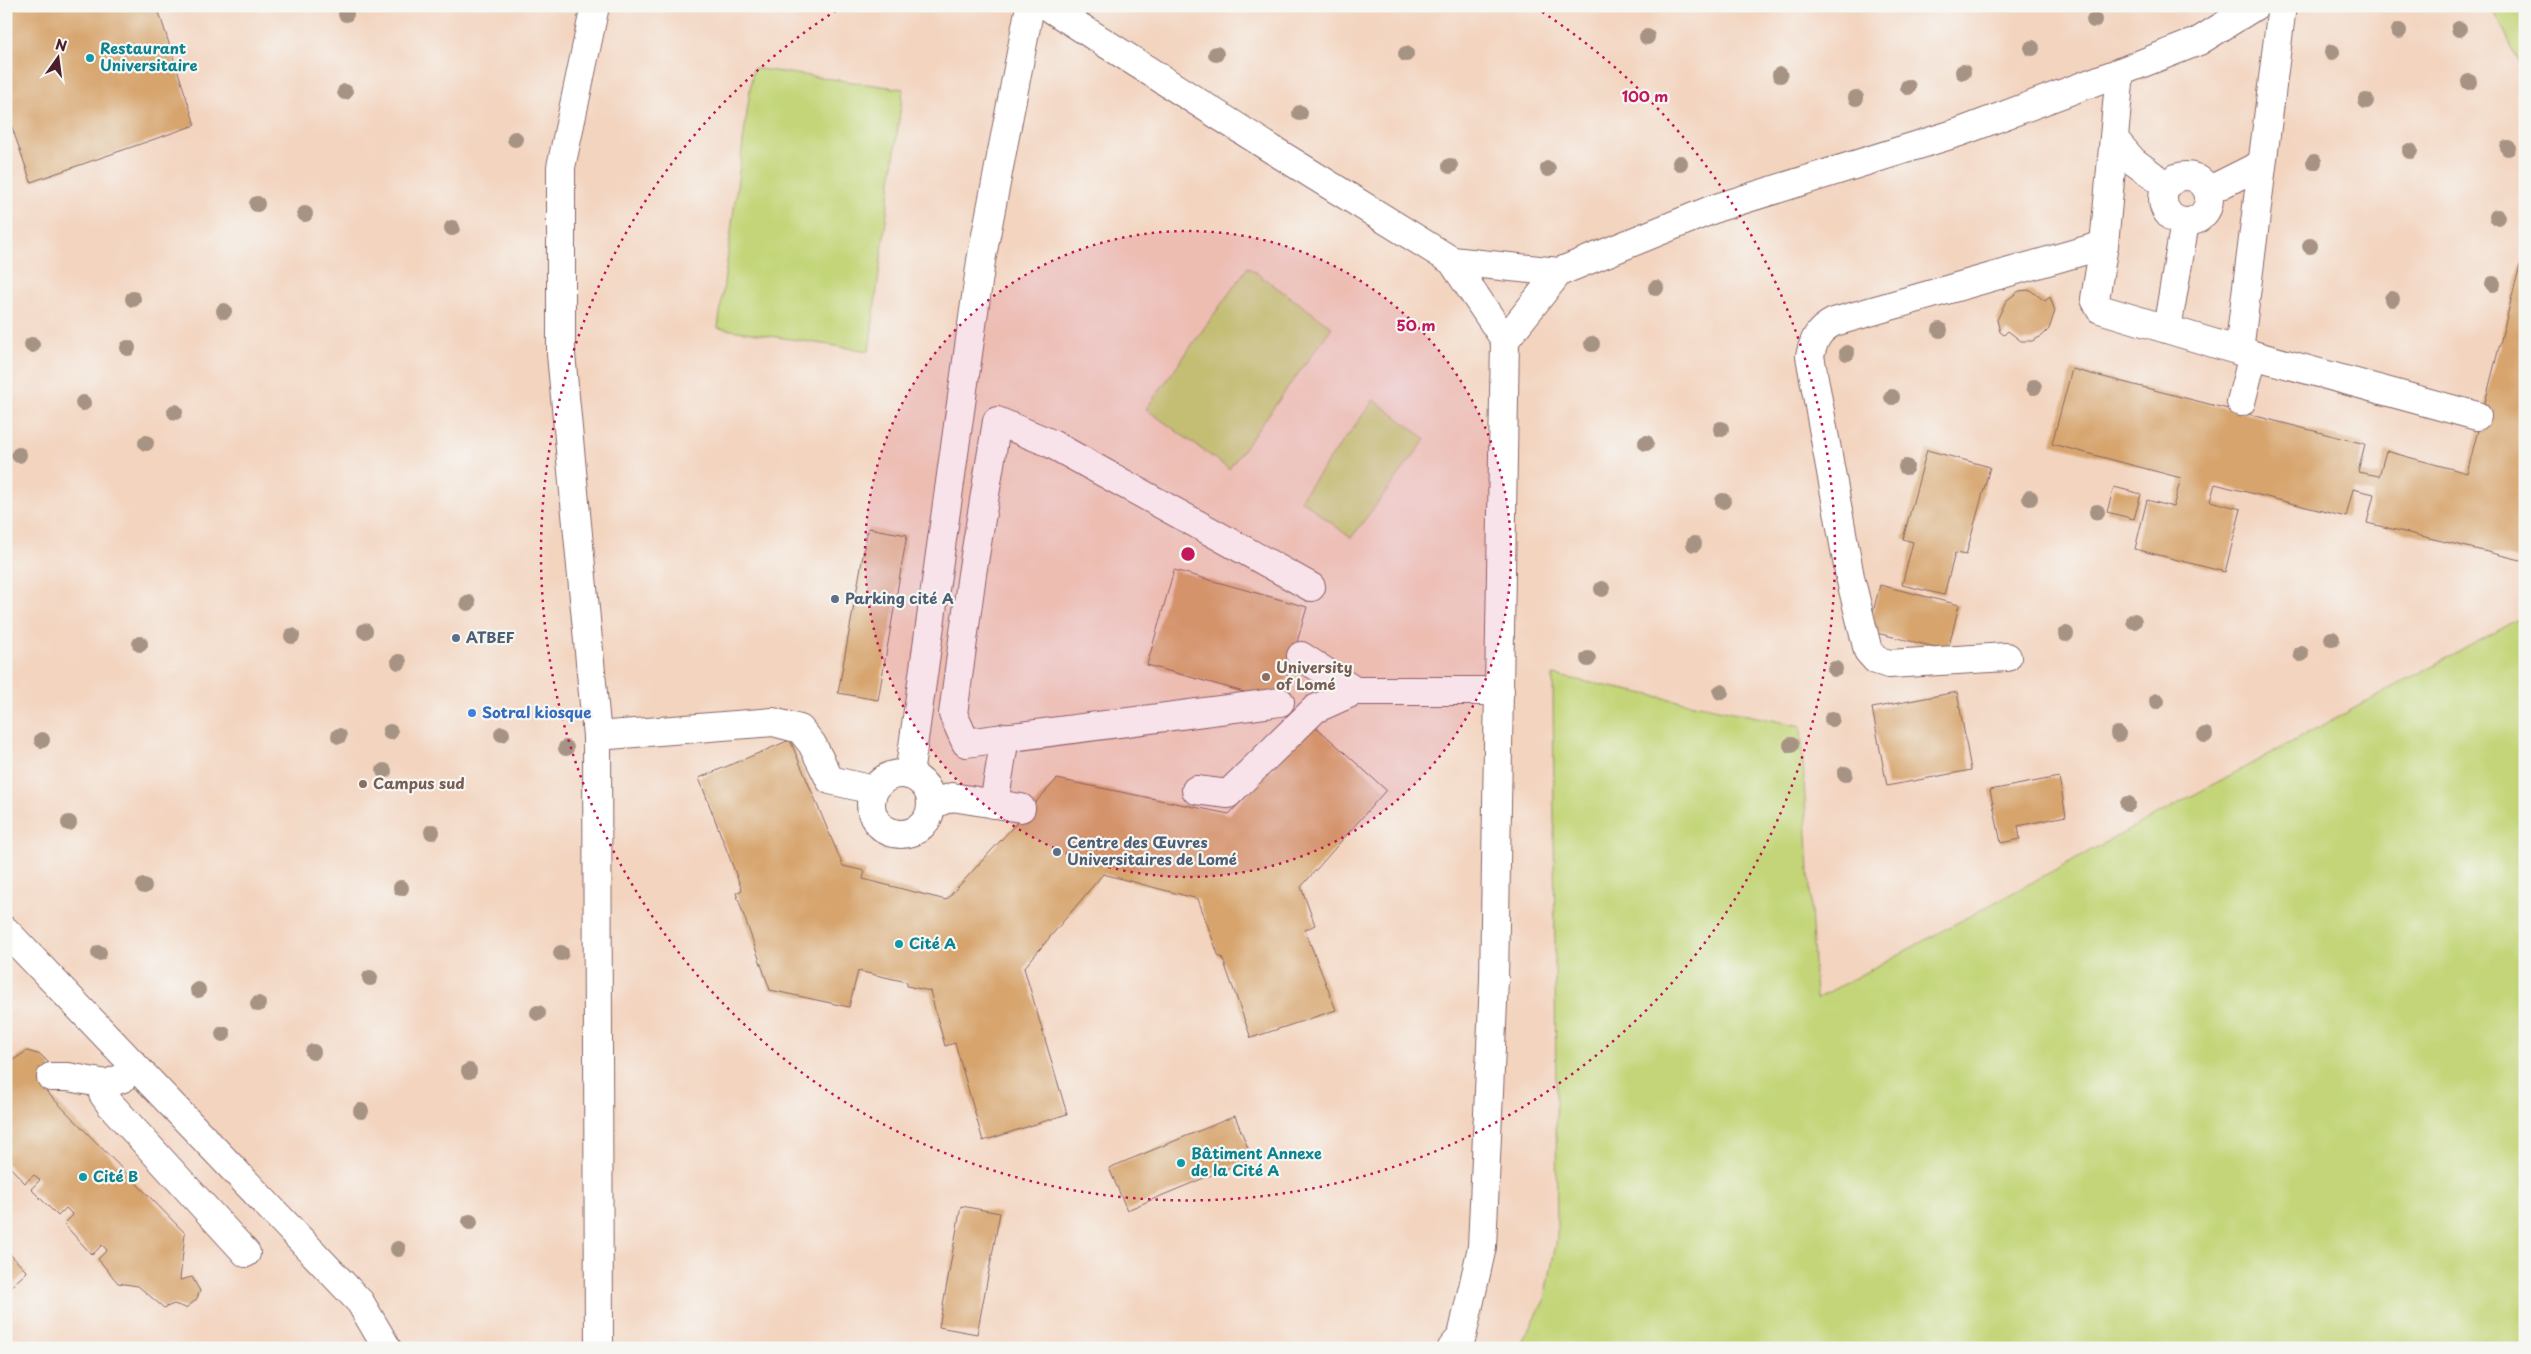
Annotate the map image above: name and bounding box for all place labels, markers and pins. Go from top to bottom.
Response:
place label: Restaurant Universitaire [100,36,198,76]
marker: Restaurant Universitaire [84,52,96,64]
centre of rings [1179,545,1197,563]
place label: Parking cité A [845,586,954,609]
marker: Parking cité A [829,593,841,605]
place label: ATBEF [466,625,515,648]
marker: ATBEF [450,632,462,644]
place label: University of Lomé [1276,655,1353,695]
marker: University of Lomé [1260,671,1272,683]
place label: Sotral kiosque [482,700,591,723]
marker: Sotral kiosque [466,707,478,719]
place label: Campus sud [373,771,465,794]
marker: Campus sud [357,778,369,790]
place label: Centre des Œuvres Universitaires de Lomé [1067,830,1237,870]
marker: Centre des Œuvres Universitaires de Lomé [1051,846,1063,858]
place label: Cité A [909,931,956,954]
marker: Cité A [893,938,905,950]
place label: Bâtiment Annexe de la Cité A [1191,1141,1322,1181]
marker: Bâtiment Annexe de la Cité A [1175,1157,1187,1169]
place label: Cité B [93,1164,138,1187]
marker: Cité B [77,1171,89,1183]

